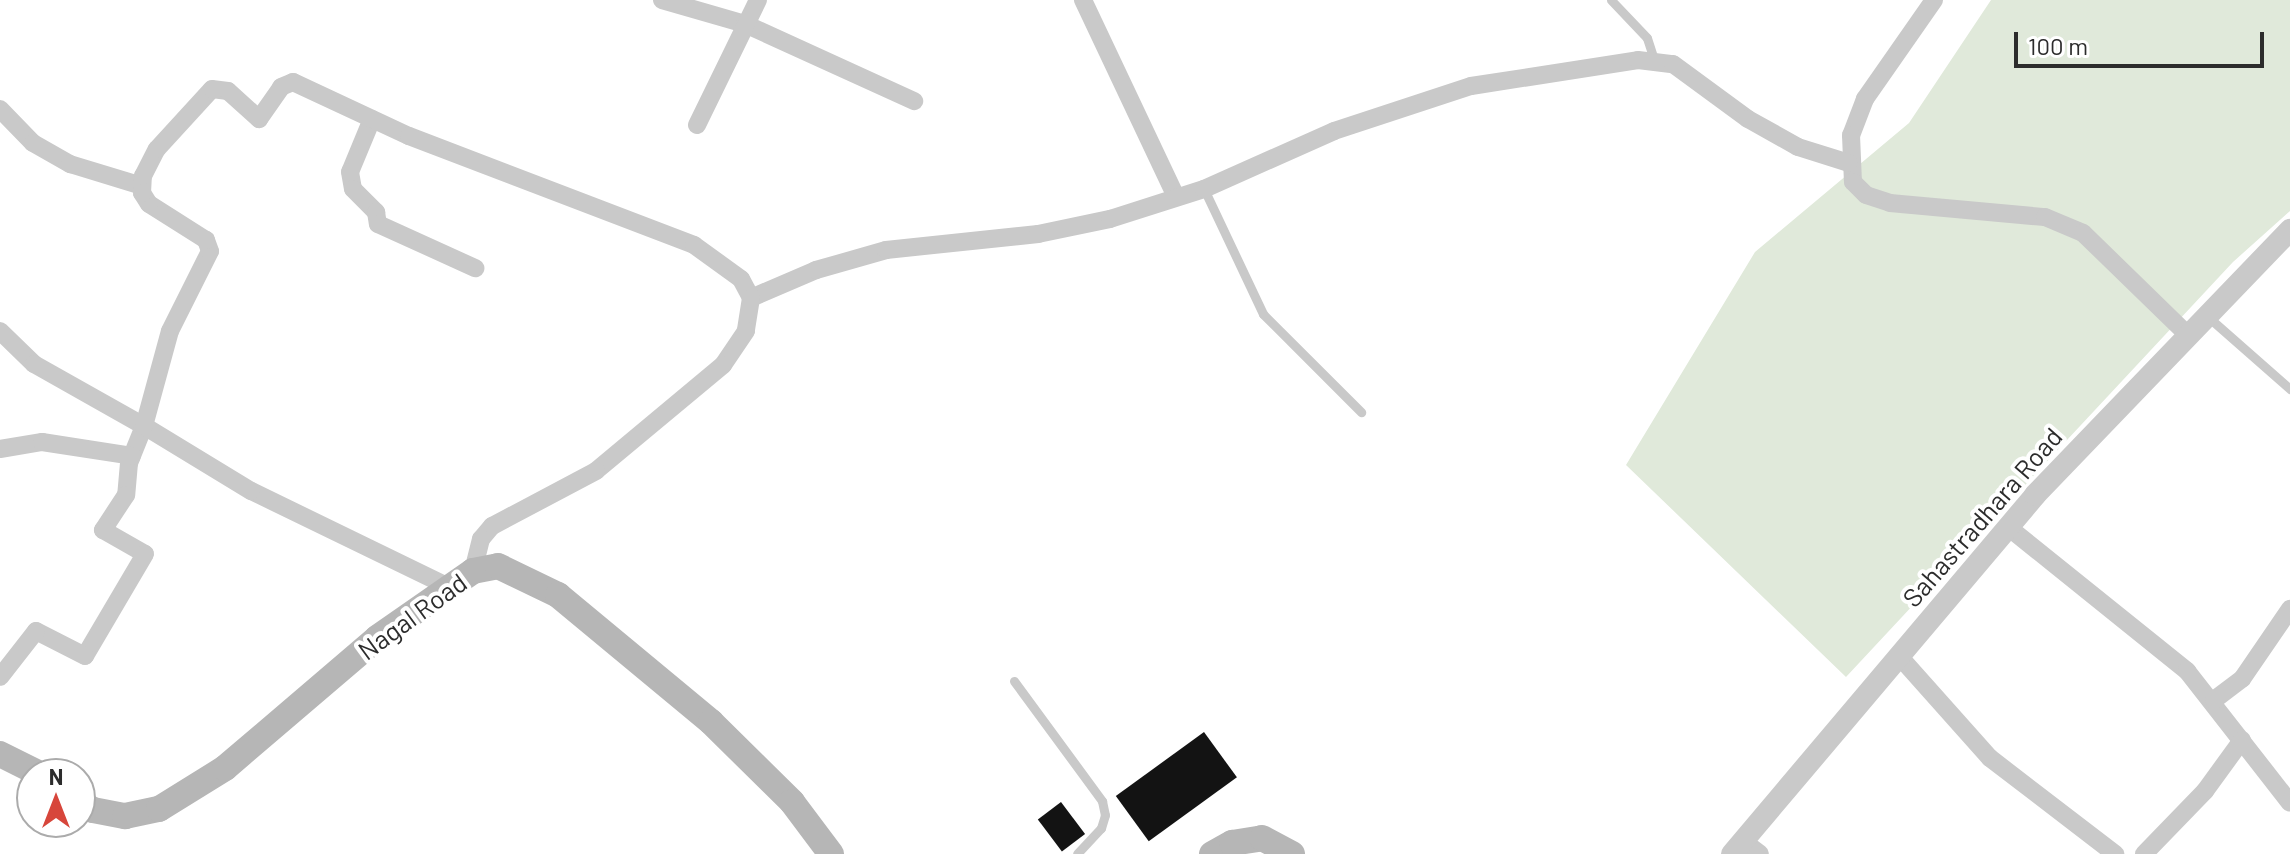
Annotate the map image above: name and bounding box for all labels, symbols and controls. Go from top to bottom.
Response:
scale bar [2018,16,2268,66]
text: 100 m [2028,31,2088,60]
street label: Sahastradhara Road [1896,421,2068,613]
street label: Nagal Road [352,566,472,666]
north arrow [16,758,96,838]
text: N [49,763,63,789]

